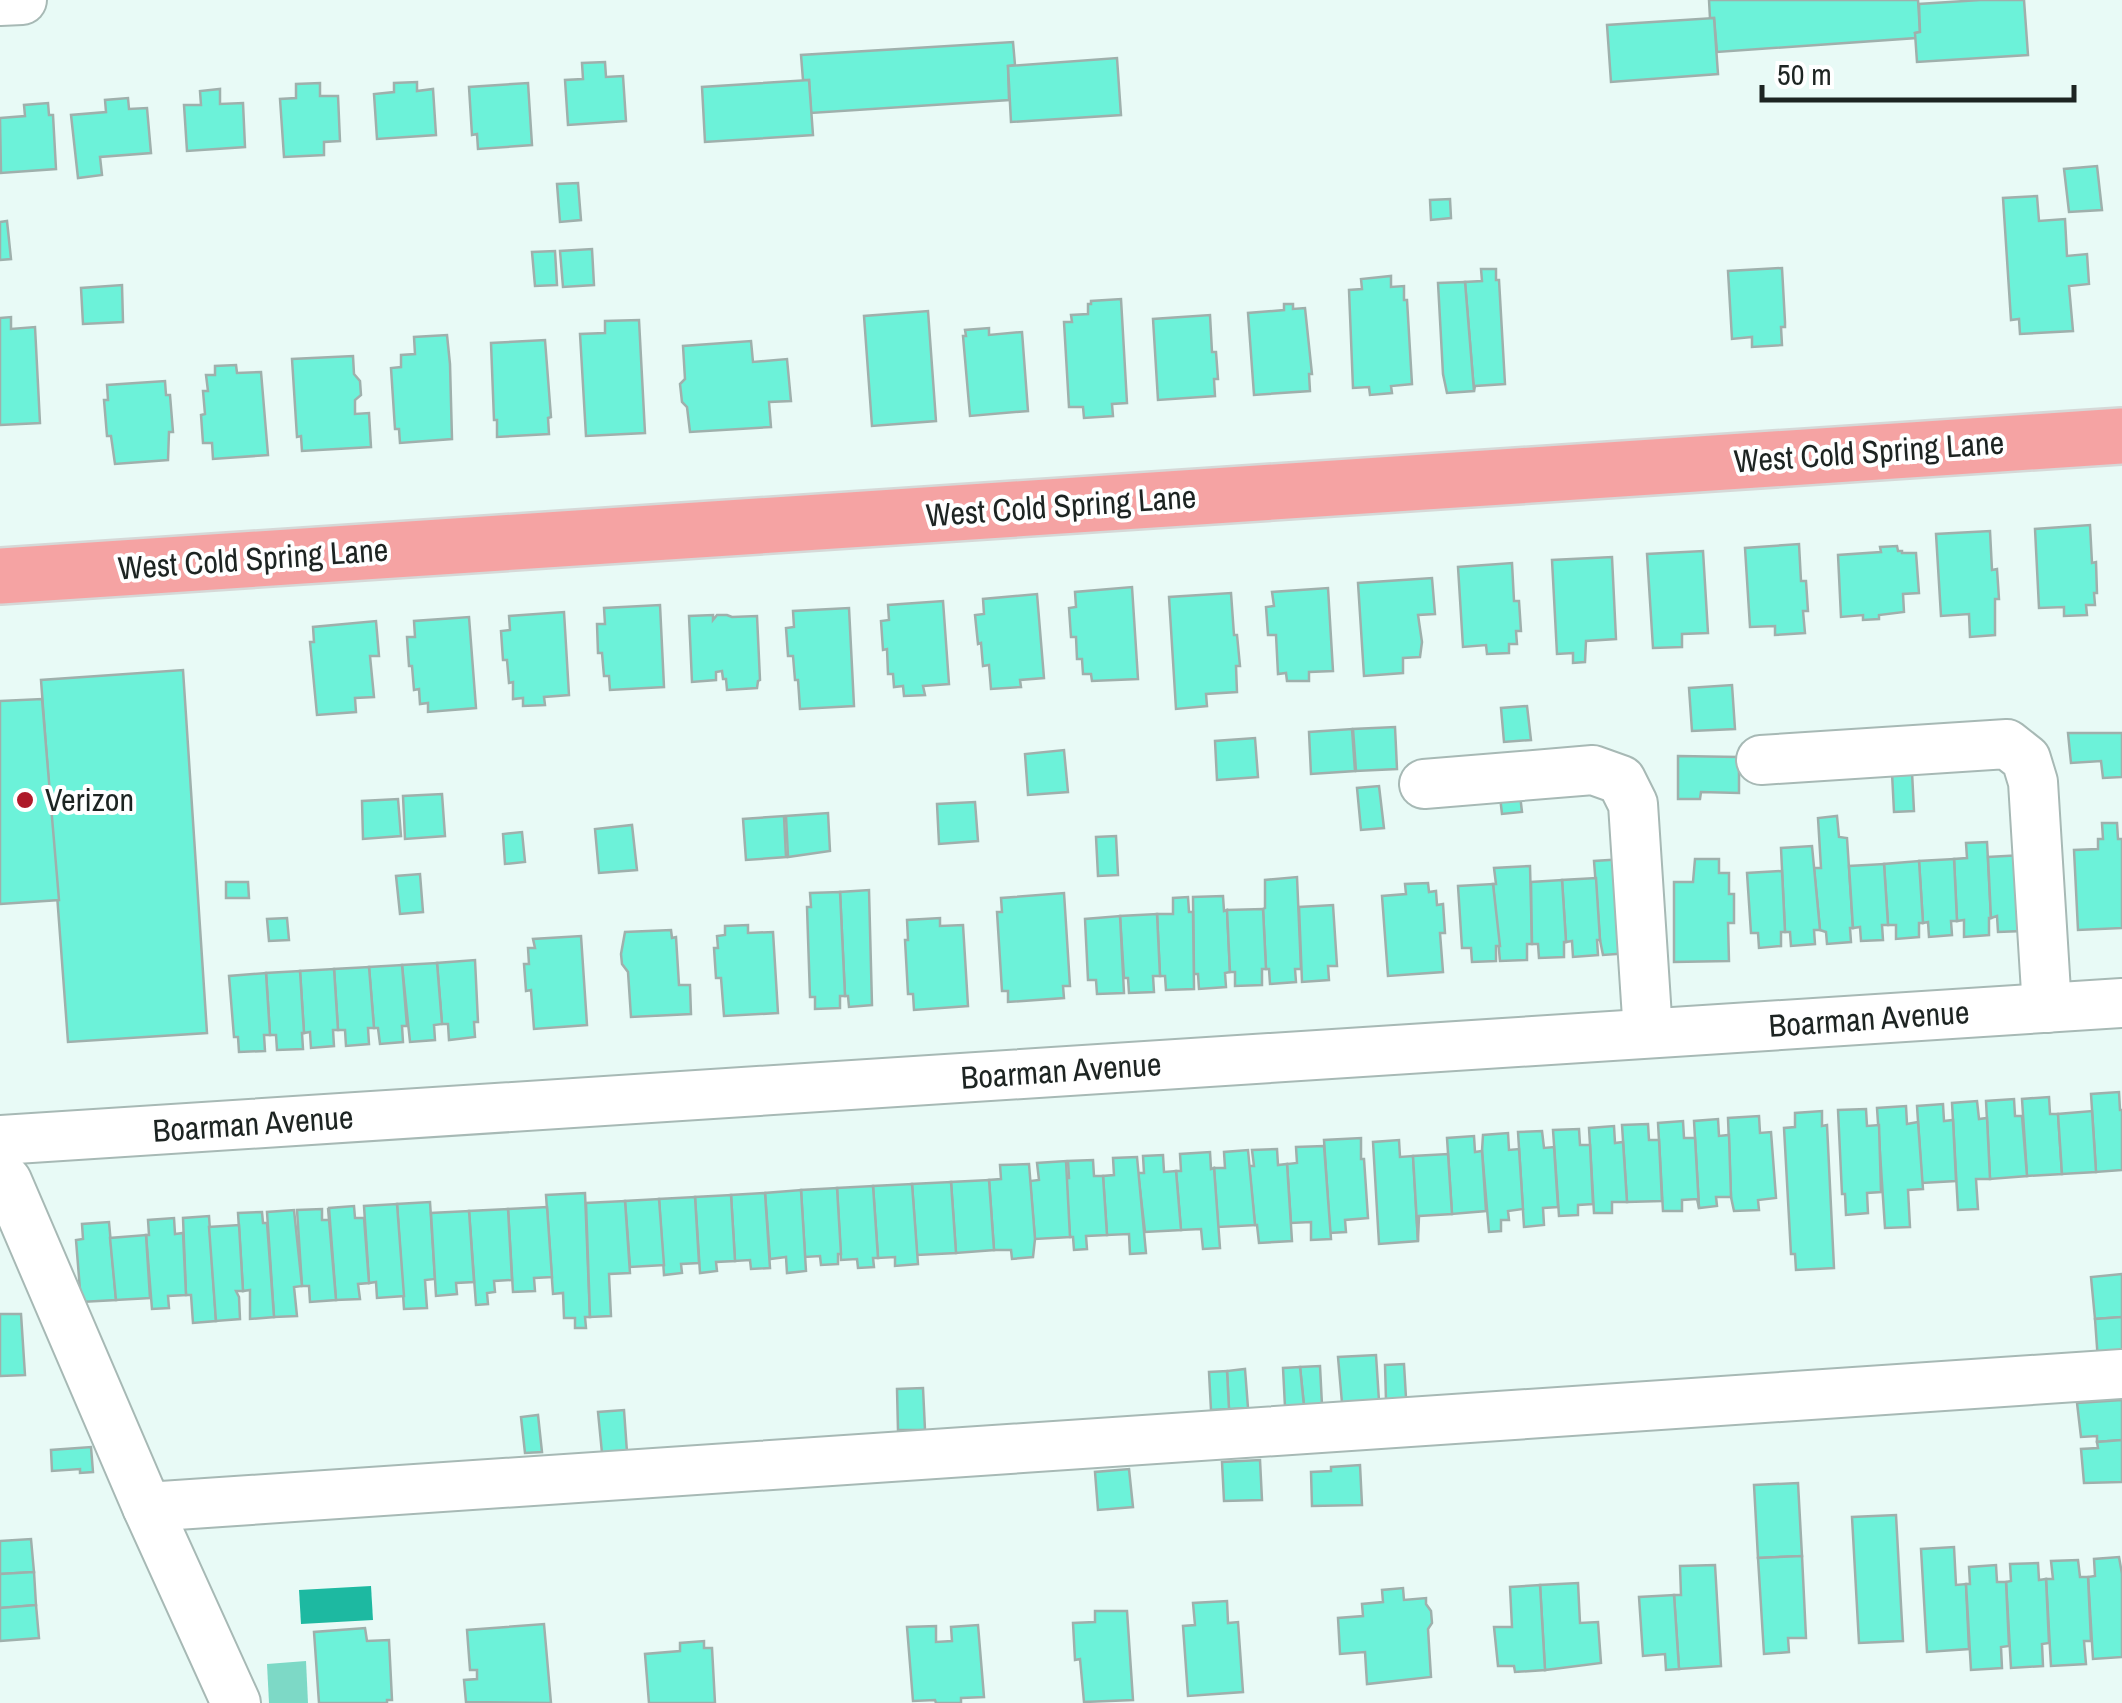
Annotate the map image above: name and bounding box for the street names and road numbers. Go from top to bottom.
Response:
street label: West Cold Spring Lane [1732,421,2006,482]
street label: West Cold Spring Lane [924,475,1198,536]
street label: West Cold Spring Lane [116,528,390,589]
street label: Boarman Avenue [1767,990,1971,1047]
street label: Boarman Avenue [959,1042,1163,1099]
street label: Boarman Avenue [151,1095,355,1152]

